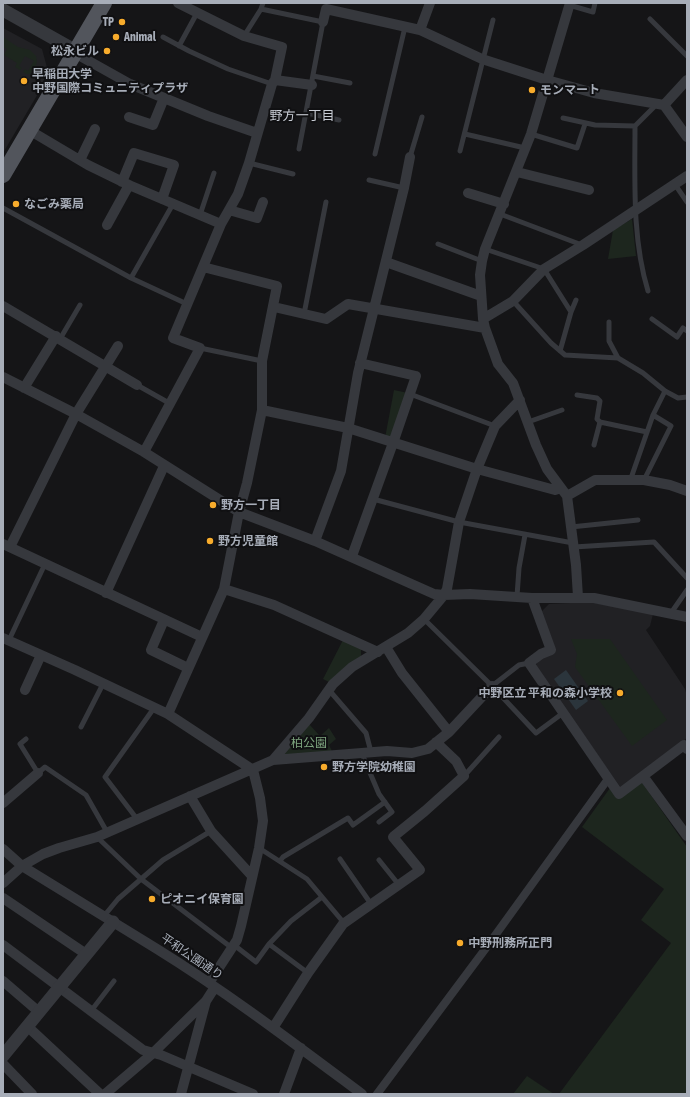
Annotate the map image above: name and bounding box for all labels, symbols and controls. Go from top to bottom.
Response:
place label: TP [103,15,114,29]
marker: TP [117,17,127,27]
place label: Animal [124,30,156,44]
marker: Animal [111,32,121,42]
place label: 松永ビル [51,44,99,58]
marker: 松永ビル [102,46,112,56]
place label: 早稲田大学 中野国際コミュニティプラザ [32,67,188,95]
marker: 早稲田大学 中野国際コミュニティプラザ [19,76,29,86]
place label: モンマート [540,83,600,97]
marker: モンマート [527,85,537,95]
district label: 野方一丁目 [270,108,334,124]
place label: なごみ薬局 [24,197,84,211]
marker: なごみ薬局 [11,199,21,209]
place label: 野方一丁目 [221,498,281,512]
marker: 野方一丁目 [208,500,218,510]
place label: 野方児童館 [218,534,278,548]
marker: 野方児童館 [205,536,215,546]
place label: 中野区立 平和の森小学校 [478,686,612,700]
marker: 中野区立 平和の森小学校 [615,688,625,698]
park label: 柏公園 [291,736,327,750]
place label: 野方学院幼稚園 [332,760,416,774]
marker: 野方学院幼稚園 [319,762,329,772]
place label: ピオニイ保育園 [160,892,244,906]
marker: ピオニイ保育園 [147,894,157,904]
street label: 平和公園通り [158,931,226,983]
place label: 中野刑務所正門 [468,936,552,950]
marker: 中野刑務所正門 [455,938,465,948]

